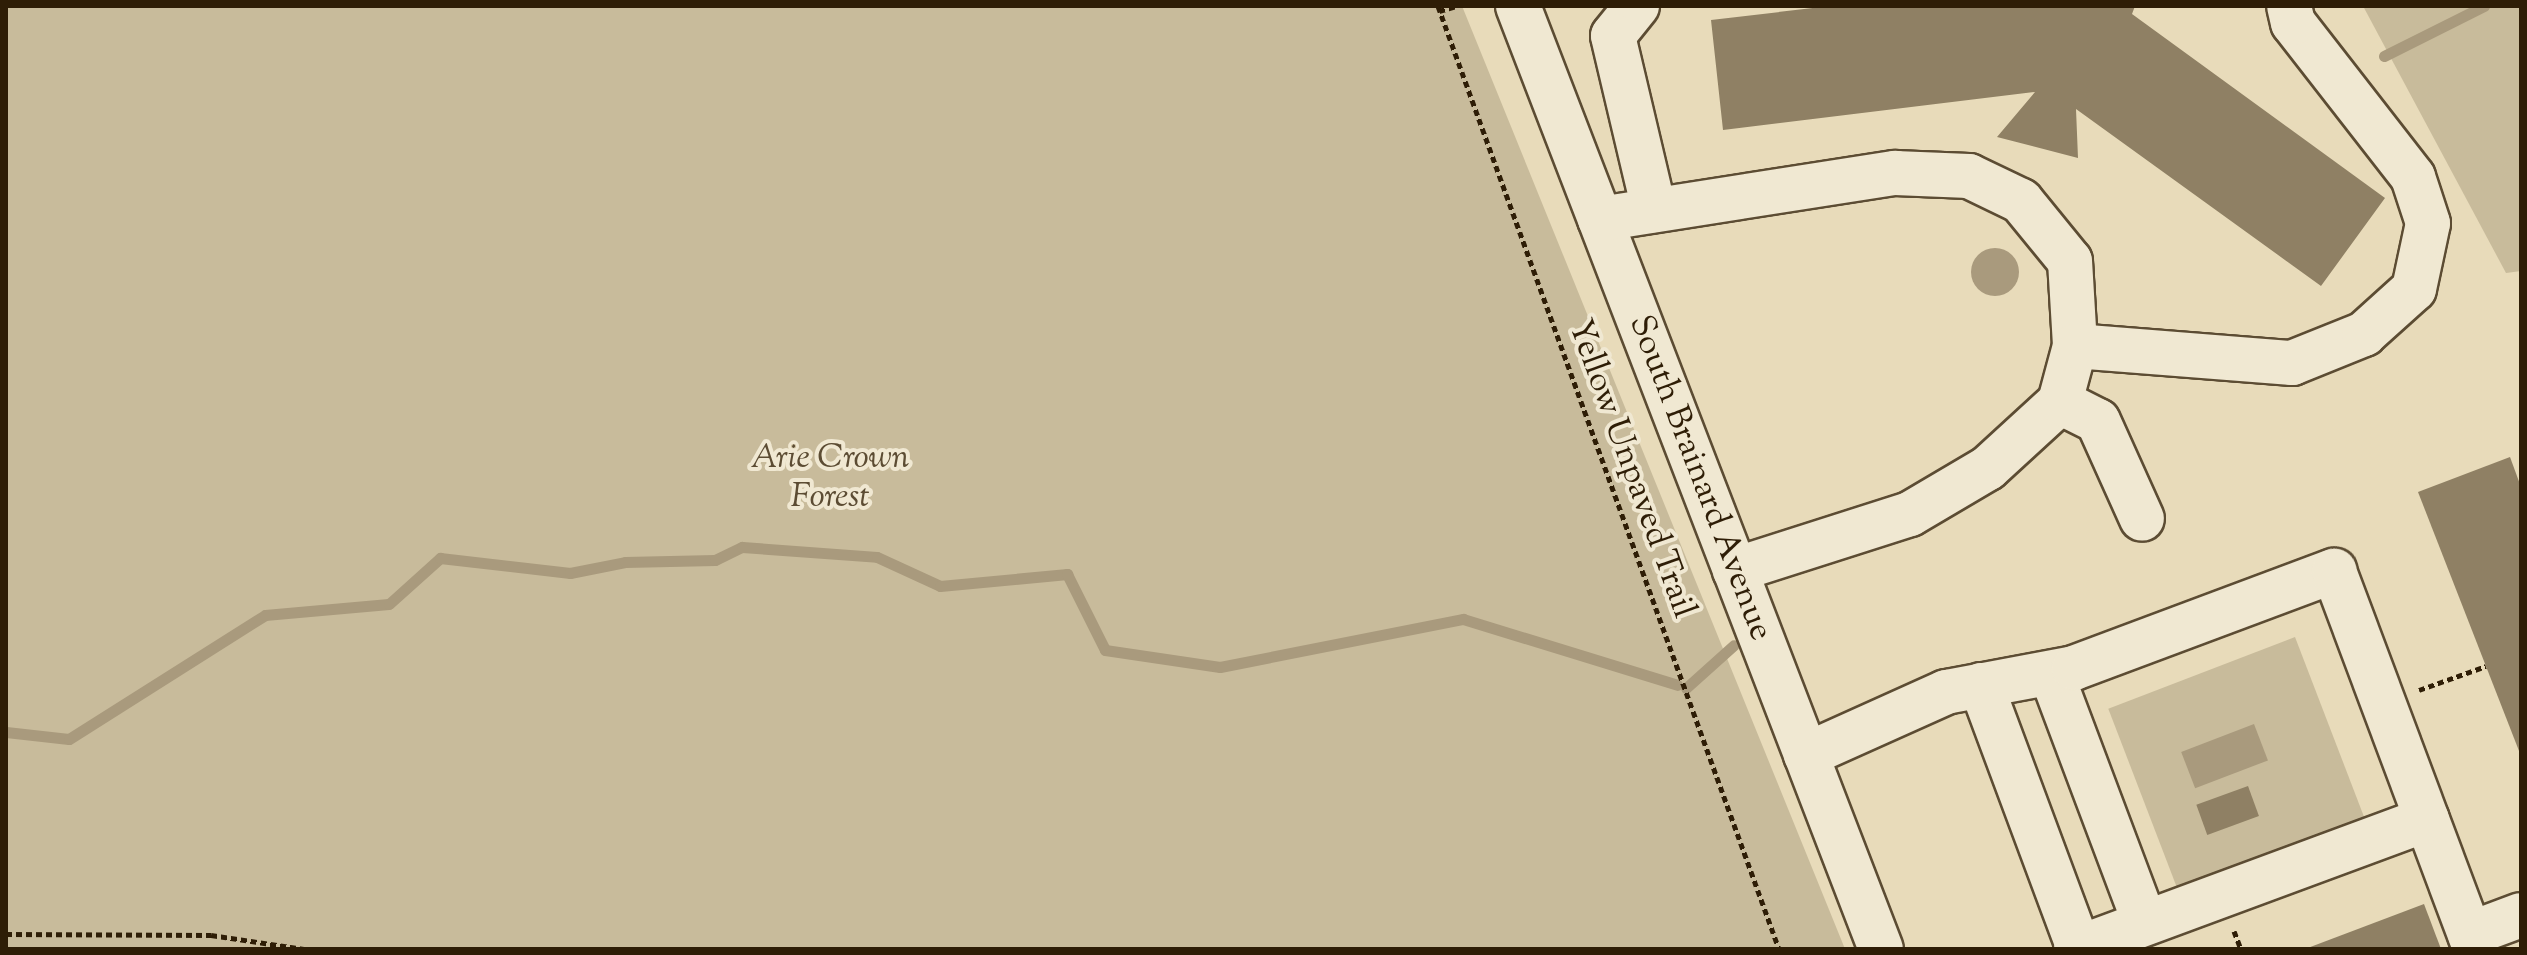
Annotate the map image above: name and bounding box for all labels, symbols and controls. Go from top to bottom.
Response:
street label: South Brainard Avenue [1619,310,1781,646]
street label: Yellow Unpaved Trail [1558,314,1704,624]
park label: Arie Crown Forest [751,438,909,518]

